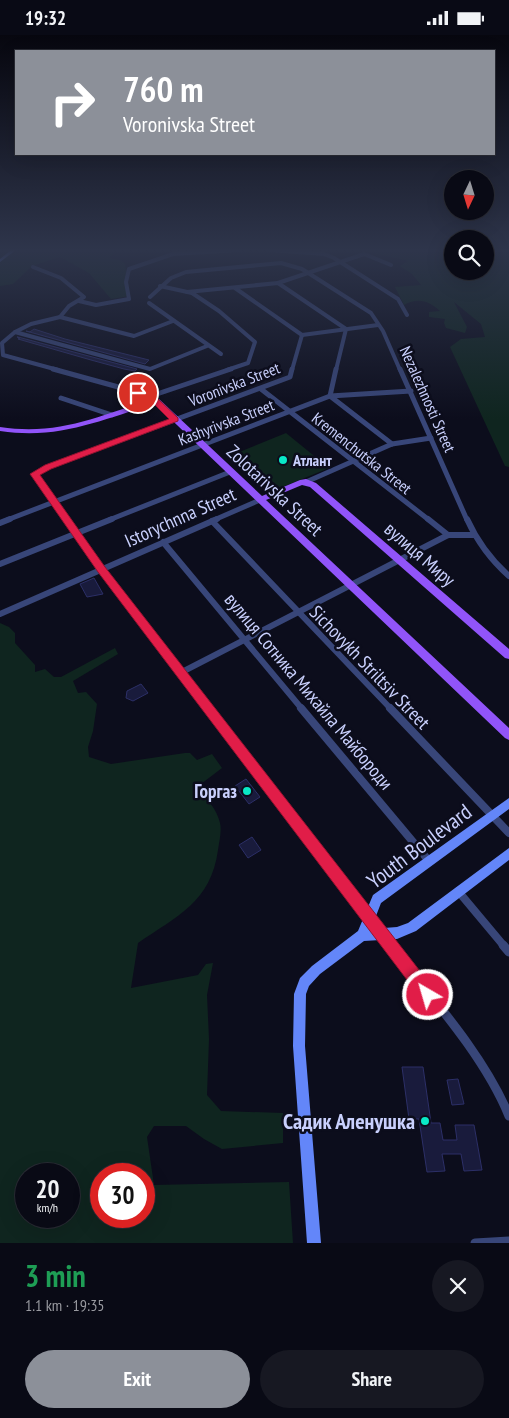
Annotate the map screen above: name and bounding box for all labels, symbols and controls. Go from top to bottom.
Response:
text: 19:32 [25,6,66,30]
text: 760 m [123,66,204,112]
icon: right [40,70,105,135]
text: Voronivska Street [123,110,255,138]
north arrow [444,170,494,220]
map controls [444,170,494,280]
button: search [444,230,494,280]
street label: Nezalezhnosti Street [396,343,461,456]
street label: Voronivska Street [185,357,283,411]
pin [117,372,159,414]
icon: arrive [124,379,152,407]
street label: Kashyrivska Street [175,394,277,449]
street label: Kremenchutska Street [308,408,416,499]
street label: Zolotarivska Street [222,439,329,541]
place label: Атлант [292,450,332,470]
marker: Атлант [277,454,289,466]
street label: Istorychnna Street [121,481,240,552]
street label: вулиця Миру [380,517,461,592]
street label: вулиця Сотника Михайла Майбороди [220,588,398,794]
street label: Sichovykh Striltsiv Street [305,600,436,735]
place label: Горгаз [194,779,237,803]
marker: Горгаз [241,785,253,797]
street label: Youth Boulevard [361,798,477,894]
position arrow [401,968,453,1020]
place label: Садик Аленушка [283,1107,415,1135]
marker: Садик Аленушка [419,1115,431,1127]
speed limit sign: 30 [90,1163,155,1228]
text: 20 [36,1173,59,1205]
text: km/h [37,1200,58,1215]
text: 3 min [25,1256,86,1295]
button: close [432,1260,484,1312]
text: 1.1 km · 19:35 [25,1295,105,1315]
button: Exit [25,1350,250,1408]
button: Share [260,1350,484,1408]

